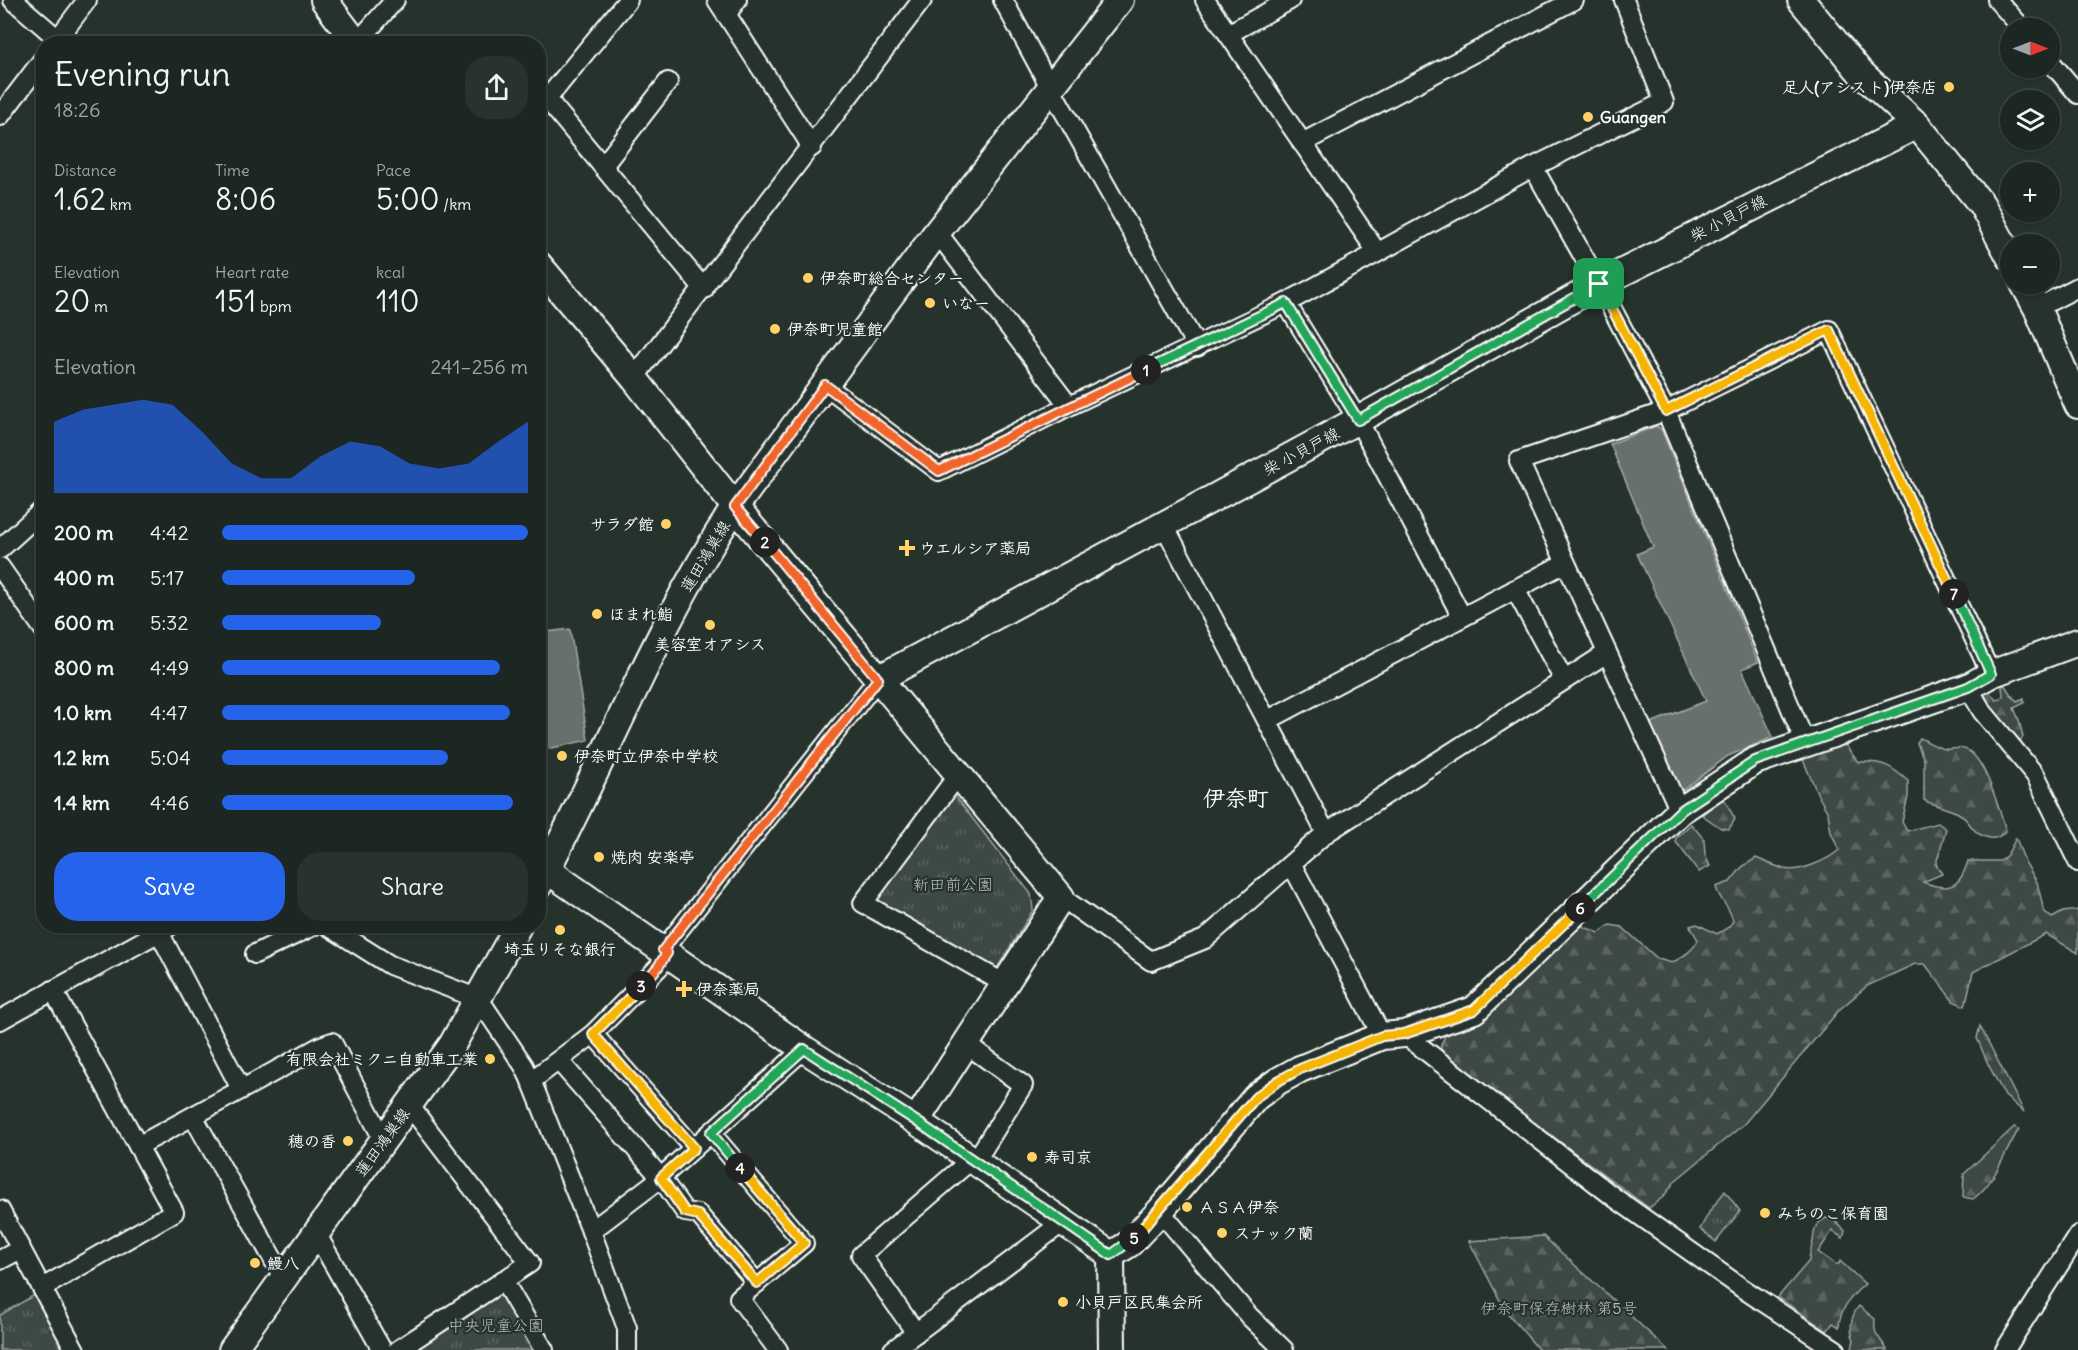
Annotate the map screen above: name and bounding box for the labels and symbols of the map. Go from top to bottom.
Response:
north arrow [2000,18,2060,78]
place label: 足人(アシスト)伊奈店 [1782,77,1937,98]
marker: 足人(アシスト)伊奈店 [1942,80,1956,94]
place label: Guangen [1600,107,1666,128]
marker: Guangen [1581,110,1595,124]
street label: 柴 小貝戸線 [1686,190,1770,246]
pin [1573,258,1624,309]
place label: 伊奈町総合センター [820,268,964,288]
marker: 伊奈町総合センター [801,271,815,285]
place label: いなー [942,293,990,313]
marker: いなー [923,296,937,310]
place label: 伊奈町児童館 [787,319,883,339]
marker: 伊奈町児童館 [768,322,782,336]
pin: 1 [1131,355,1161,385]
street label: 柴 小貝戸線 [1259,422,1343,480]
place label: サラダ館 [590,514,654,534]
marker: サラダ館 [659,517,673,531]
street label: 蓮田鴻巣線 [676,517,734,595]
pin: 2 [750,527,780,557]
place label: ウエルシア薬局 [919,538,1031,558]
marker: ウエルシア薬局 [900,541,914,555]
pin: 7 [1939,579,1969,609]
place label: ほまれ鮨 [609,604,673,624]
marker: ほまれ鮨 [590,607,604,621]
marker: 美容室オアシス [703,618,717,632]
place label: 美容室オアシス [654,634,766,654]
place label: 伊奈町立伊奈中学校 [574,746,718,766]
marker: 伊奈町立伊奈中学校 [555,749,569,763]
district label: 伊奈町 [1203,784,1269,812]
place label: 焼肉 安楽亭 [611,847,695,867]
marker: 焼肉 安楽亭 [592,850,606,864]
park label: 新田前公園 [913,874,993,894]
pin: 6 [1565,893,1595,923]
marker: 埼玉りそな銀行 [553,923,567,937]
place label: 埼玉りそな銀行 [504,939,616,959]
pin: 3 [626,971,656,1001]
place label: 伊奈薬局 [696,979,760,999]
marker: 伊奈薬局 [677,982,691,996]
place label: 有限会社ミクニ自動車工業 [286,1049,478,1069]
marker: 有限会社ミクニ自動車工業 [483,1052,497,1066]
street label: 蓮田鴻巣線 [350,1104,414,1180]
place label: 穂の香 [288,1131,336,1151]
marker: 穂の香 [341,1134,355,1148]
place label: 寿司京 [1044,1147,1092,1167]
marker: 寿司京 [1025,1150,1039,1164]
pin: 4 [725,1153,755,1183]
place label: ＡＳＡ伊奈 [1199,1197,1279,1217]
marker: ＡＳＡ伊奈 [1180,1200,1194,1214]
place label: みちのこ保育園 [1777,1203,1889,1223]
marker: みちのこ保育園 [1758,1206,1772,1220]
pin: 5 [1119,1223,1149,1253]
place label: スナック蘭 [1234,1223,1314,1243]
marker: スナック蘭 [1215,1226,1229,1240]
place label: 鰻八 [267,1253,299,1273]
marker: 鰻八 [248,1256,262,1270]
place label: 小貝戸区民集会所 [1075,1292,1203,1312]
marker: 小貝戸区民集会所 [1056,1295,1070,1309]
park label: 伊奈町保存樹林 第5号 [1480,1298,1638,1318]
park label: 中央児童公園 [448,1315,544,1335]

